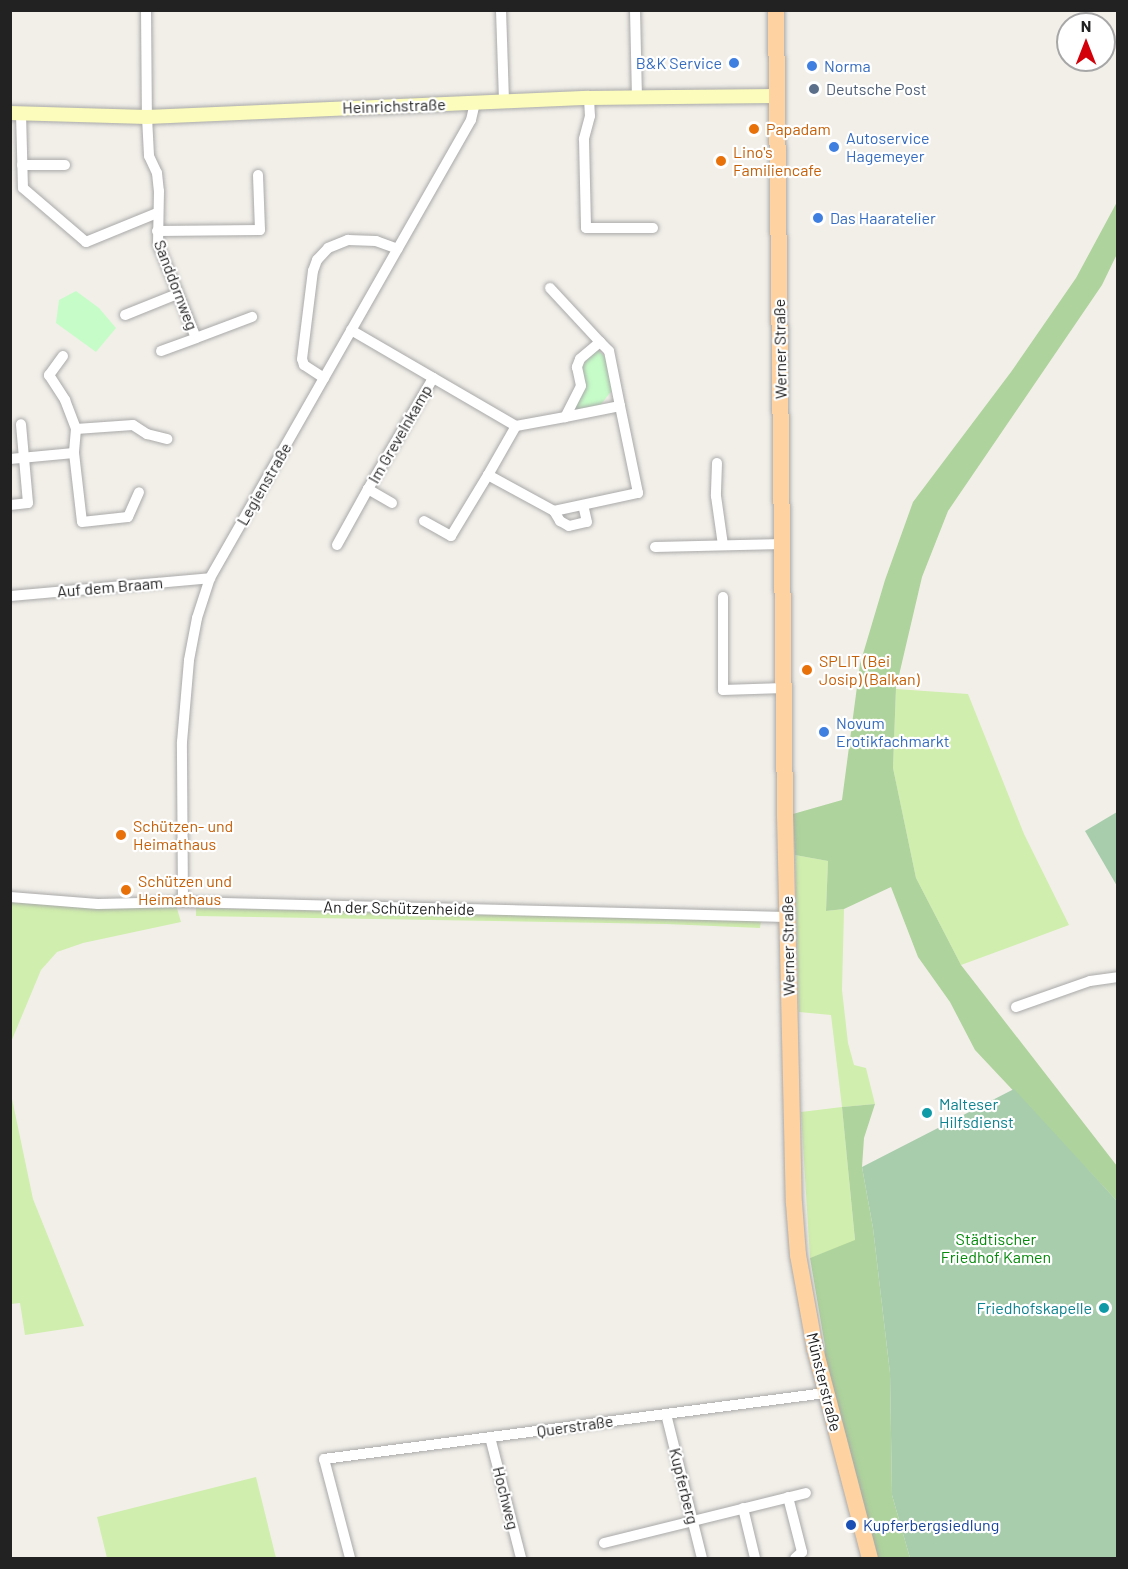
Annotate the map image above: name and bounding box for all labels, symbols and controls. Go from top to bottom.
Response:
north arrow [1056,12,1116,72]
text: N [1081,16,1091,35]
place label: B&K Service [636,53,722,73]
marker: B&K Service [727,56,741,70]
place label: Norma [824,56,871,76]
marker: Norma [805,59,819,73]
place label: Deutsche Post [826,79,926,99]
marker: Deutsche Post [807,82,821,96]
street label: Heinrichstraße [342,95,446,117]
place label: Papadam [766,119,831,139]
marker: Papadam [747,122,761,136]
place label: Autoservice Hagemeyer [846,128,930,166]
marker: Autoservice Hagemeyer [827,140,841,154]
place label: Lino's Familiencafe [733,142,822,180]
marker: Lino's Familiencafe [714,154,728,168]
place label: Das Haaratelier [830,208,936,228]
marker: Das Haaratelier [811,211,825,225]
street label: Sanddornweg [150,237,202,333]
street label: Werner Straße [770,299,790,399]
street label: Im Grevelnkamp [364,381,436,487]
street label: Legienstraße [233,439,295,529]
street label: Auf dem Braam [56,573,164,601]
place label: SPLIT (Bei Josip) (Balkan) [819,651,920,689]
marker: SPLIT (Bei Josip) (Balkan) [800,663,814,677]
place label: Novum Erotikfachmarkt [836,713,950,751]
marker: Novum Erotikfachmarkt [817,725,831,739]
place label: Schützen- und Heimathaus [133,816,233,854]
marker: Schützen- und Heimathaus [114,828,128,842]
place label: Schützen und Heimathaus [138,871,232,909]
marker: Schützen und Heimathaus [119,883,133,897]
street label: Werner Straße [778,896,798,996]
street label: An der Schützenheide [323,897,475,919]
place label: Malteser Hilfsdienst [939,1094,1014,1132]
marker: Malteser Hilfsdienst [920,1106,934,1120]
park label: Städtischer Friedhof Kamen [941,1229,1051,1267]
place label: Friedhofskapelle [976,1298,1092,1318]
marker: Friedhofskapelle [1097,1301,1111,1315]
street label: Münsterstraße [802,1331,846,1433]
street label: Querstraße [536,1411,614,1441]
street label: Kupferberg [665,1446,703,1526]
street label: Hochweg [489,1464,523,1532]
place label: Kupferbergsiedlung [863,1515,999,1535]
marker: Kupferbergsiedlung [844,1518,858,1532]

